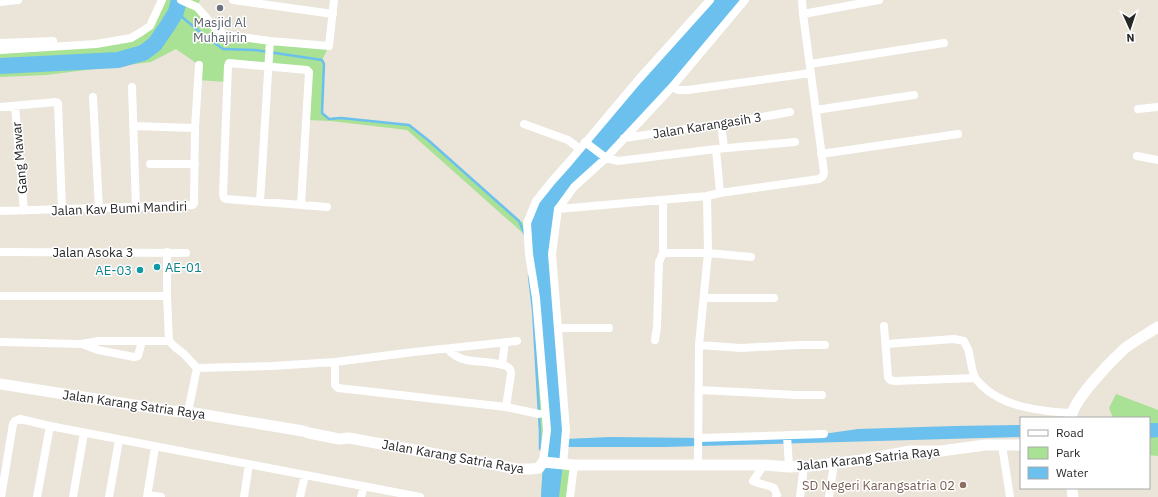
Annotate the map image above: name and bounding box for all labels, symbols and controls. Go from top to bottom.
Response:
marker: Masjid Al Muhajirin [215,3,225,13]
north arrow [1110,8,1150,48]
place label: Masjid Al Muhajirin [193,14,247,46]
text: N [1126,31,1135,45]
street label: Jalan Karangasih 3 [651,108,763,143]
street label: Gang Mawar [8,121,31,195]
street label: Jalan Kav Bumi Mandiri [51,198,187,219]
street label: Jalan Asoka 3 [52,244,134,261]
place label: AE-01 [165,259,202,276]
place label: AE-03 [95,262,132,279]
marker: AE-01 [152,262,162,272]
marker: AE-03 [135,265,145,275]
street label: Jalan Karang Satria Raya [62,386,206,423]
legend [1020,417,1150,489]
text: Road [1056,425,1084,440]
street label: Jalan Karang Satria Raya [381,436,525,477]
street label: Jalan Karang Satria Raya [796,443,941,474]
text: Park [1056,445,1081,460]
text: Water [1056,465,1089,480]
place label: SD Negeri Karangsatria 02 [802,477,955,494]
marker: SD Negeri Karangsatria 02 [958,480,968,490]

